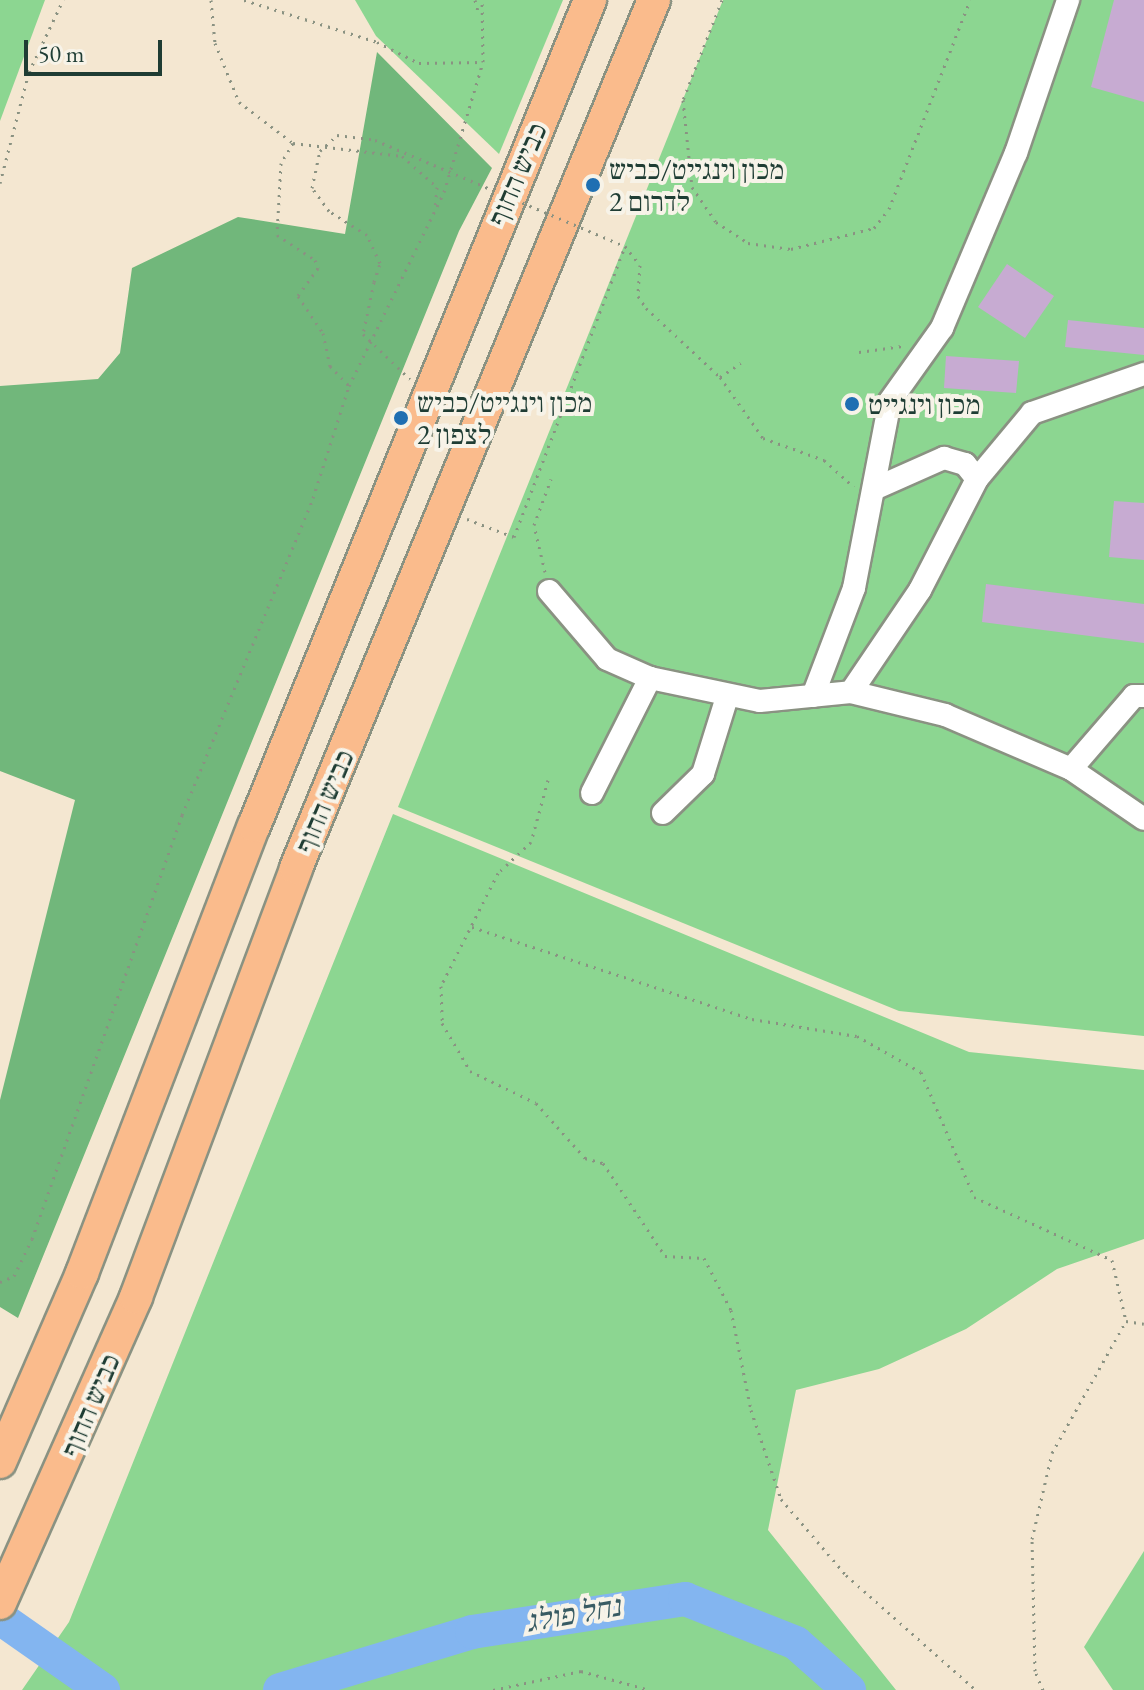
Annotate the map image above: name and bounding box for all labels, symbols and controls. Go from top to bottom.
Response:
scale bar [28,24,166,74]
text: 50 m [38,38,85,69]
street label: כביש החוף [480,117,554,231]
place label: מכון וינגייט/כביש 2 לדרום [609,152,784,218]
marker: מכון וינגייט/כביש 2 לדרום [584,176,602,194]
place label: מכון וינגייט/כביש 2 לצפון [417,385,592,451]
place label: מכון וינגייט [868,387,980,421]
marker: מכון וינגייט [843,395,861,413]
marker: מכון וינגייט/כביש 2 לצפון [392,409,410,427]
street label: כביש החוף [287,744,361,858]
street label: כביש החוף [53,1348,127,1462]
water label: נחל פולג [523,1588,623,1640]

